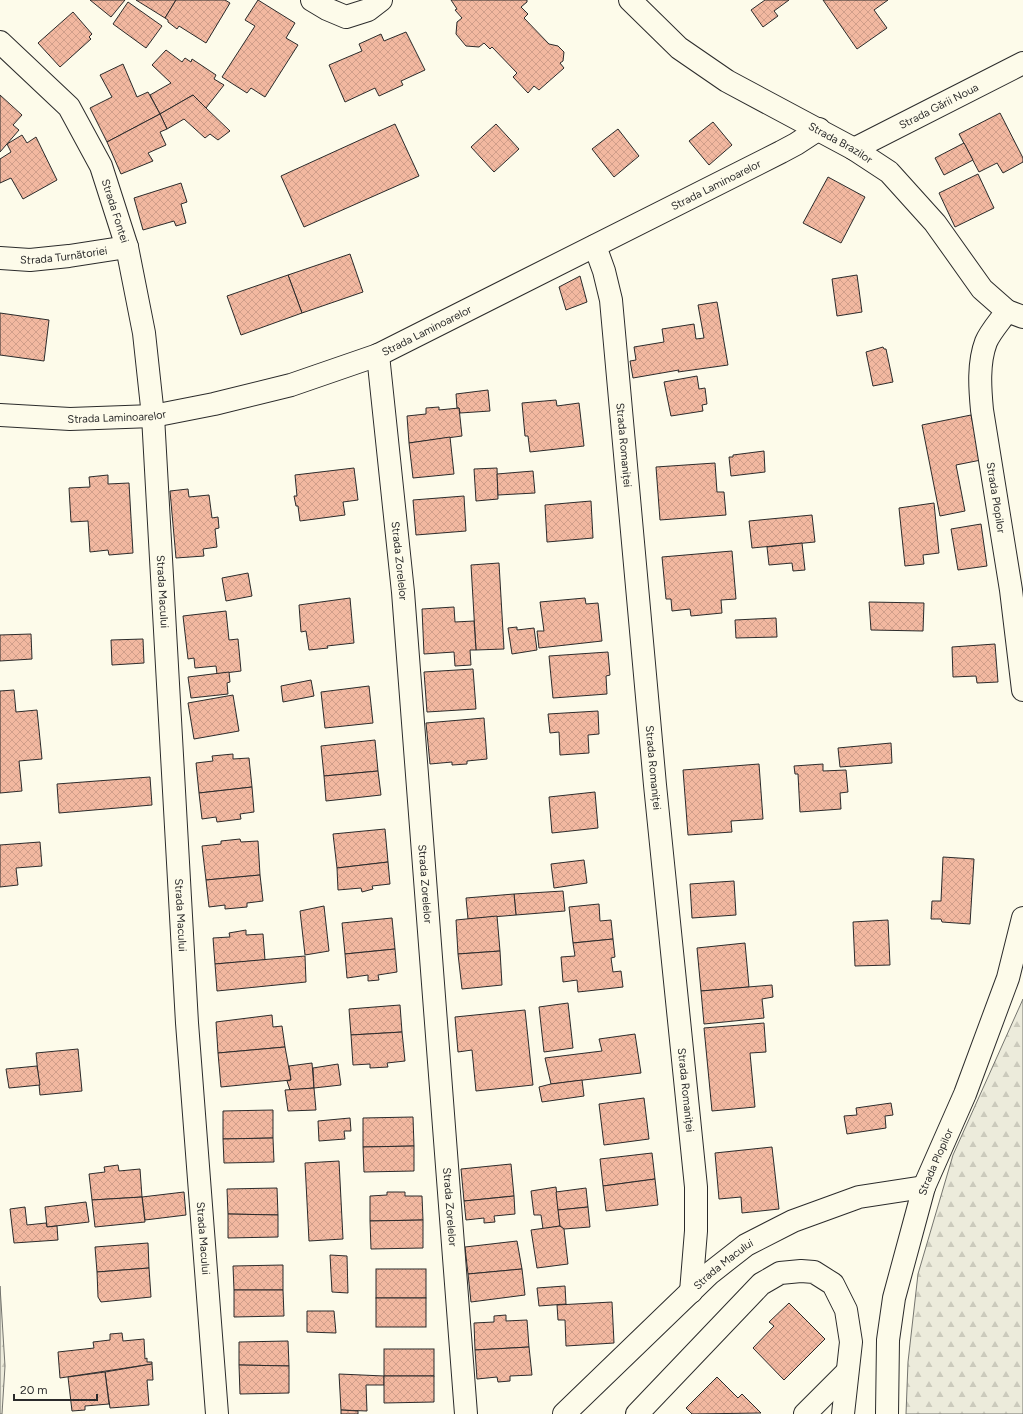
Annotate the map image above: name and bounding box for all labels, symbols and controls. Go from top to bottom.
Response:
street label: Strada Gării Noua [897,81,981,132]
street label: Strada Brazilor [806,120,875,166]
street label: Strada Laminoarelor [669,157,763,213]
street label: Strada Fontei [99,177,131,245]
street label: Strada Turnătoriei [20,244,108,267]
street label: Strada Laminoarelor [380,303,474,359]
street label: Strada Romaniței [613,402,634,488]
street label: Strada Laminoarelor [67,408,168,426]
street label: Strada Plopilor [983,461,1008,535]
street label: Strada Zorelelor [389,521,410,601]
street label: Strada Macului [154,555,171,629]
street label: Strada Romaniței [643,725,664,811]
street label: Strada Zorelelor [415,844,434,924]
street label: Strada Macului [172,878,189,952]
street label: Strada Romaniței [675,1047,696,1133]
street label: Strada Plopilor [916,1126,956,1197]
street label: Strada Zorelelor [440,1167,459,1247]
street label: Strada Macului [194,1201,212,1275]
street label: Strada Macului [691,1236,755,1292]
scale bar [14,1376,97,1402]
text: 20 m [20,1383,48,1397]

